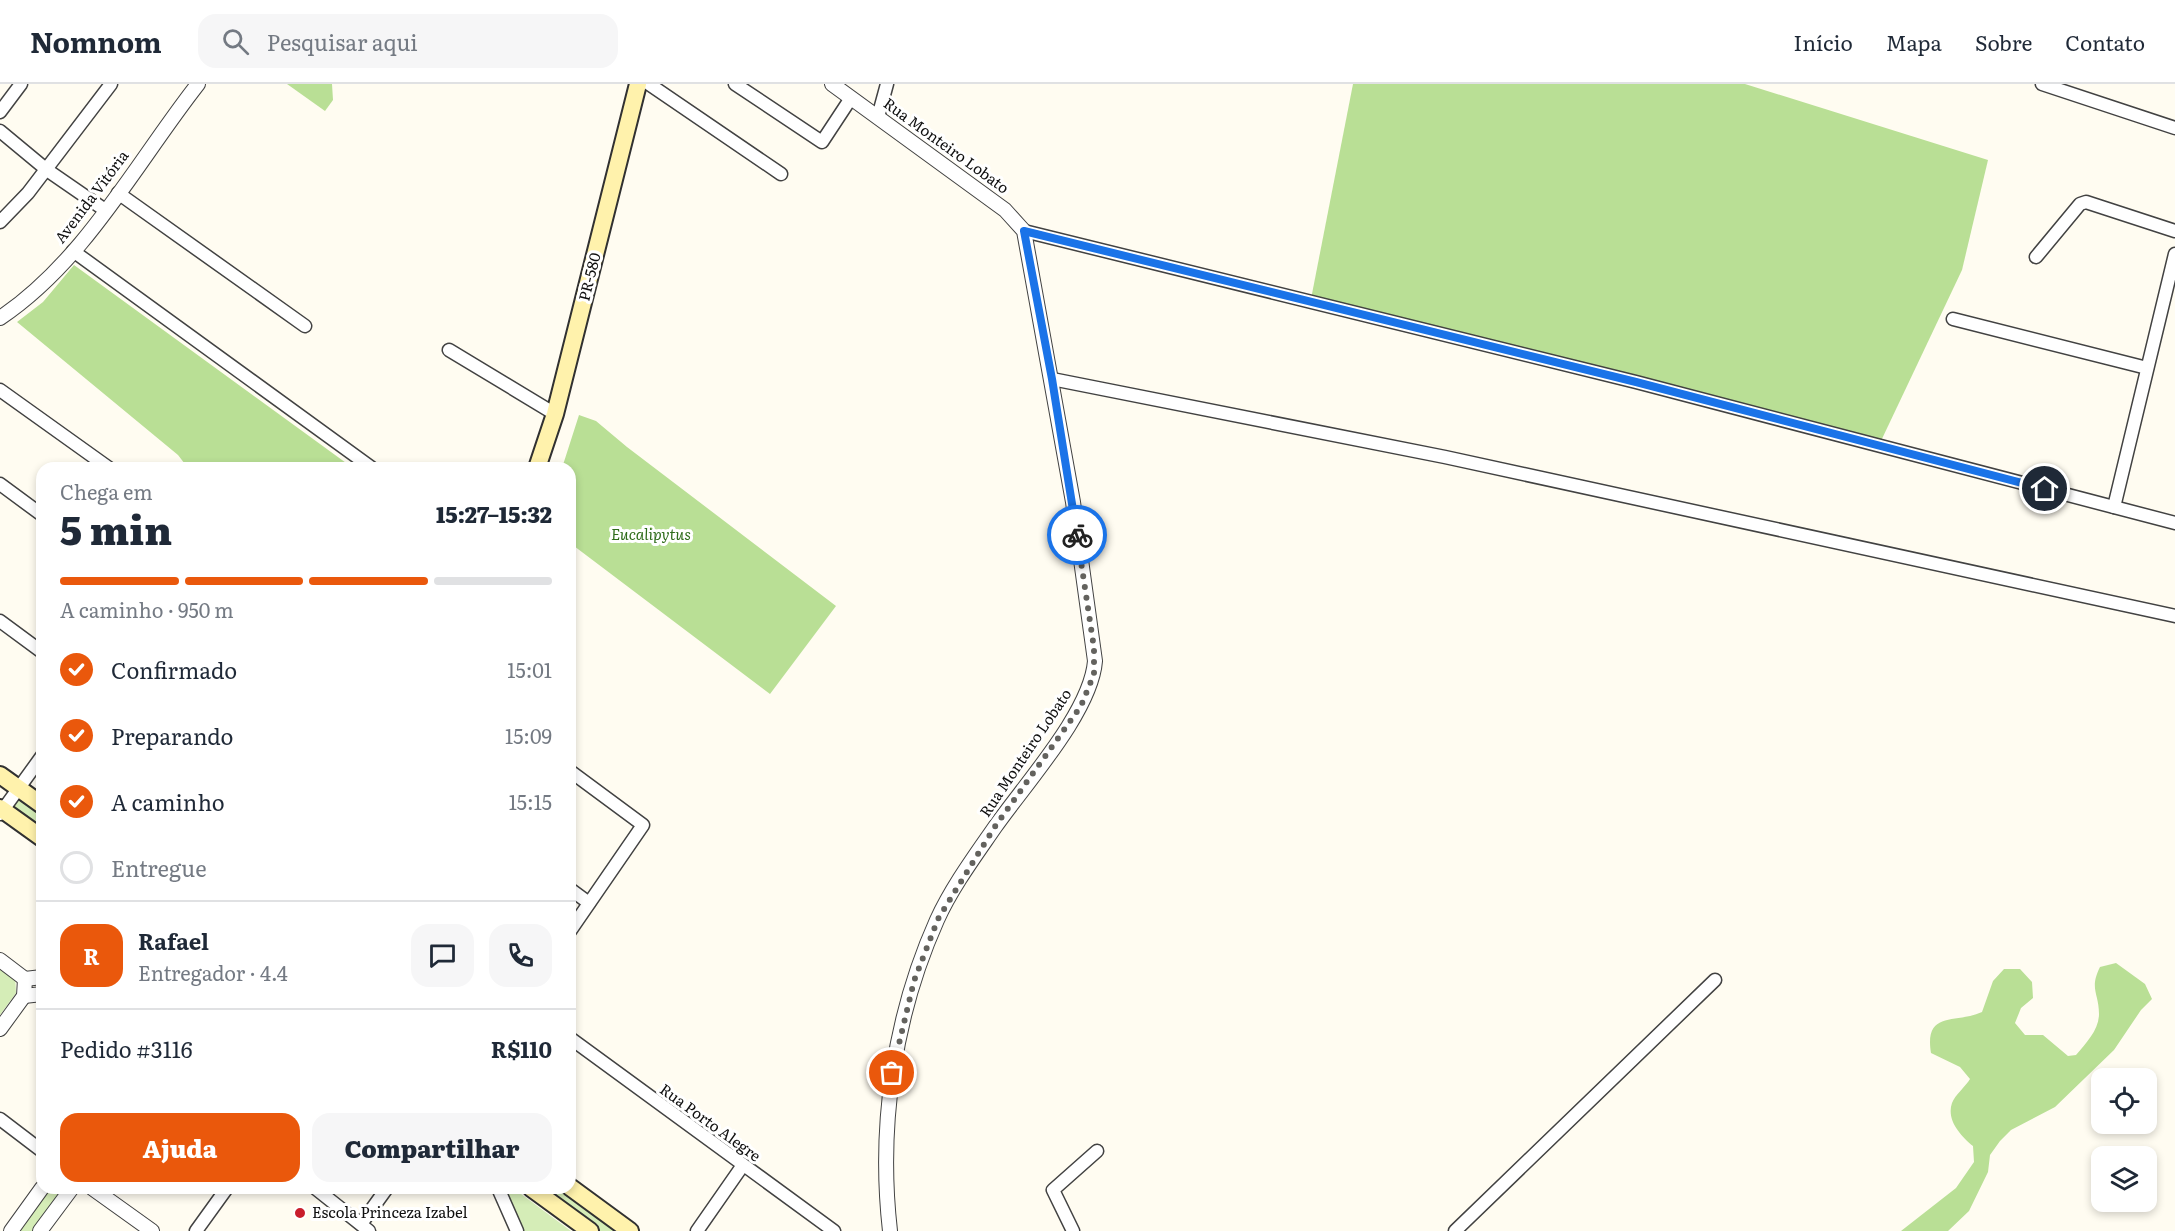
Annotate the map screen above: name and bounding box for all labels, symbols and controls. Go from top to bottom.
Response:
search box [198,14,618,68]
text: Nomnom [30,20,162,62]
icon: search [219,25,252,58]
text: Pesquisar aqui [267,25,418,58]
text: Início [1794,26,1853,57]
text: Mapa [1886,26,1942,57]
text: Sobre [1975,26,2032,57]
text: Contato [2065,26,2145,57]
street label: Rua Monteiro Lobato [879,91,1015,198]
street label: Avenida Vitória [48,144,134,247]
street label: PR-580 [571,250,606,303]
pin [2019,463,2070,514]
icon: home [2028,472,2061,505]
text: Chega em [60,476,153,506]
text: 15:27–15:32 [436,497,552,530]
text: 5 min [60,499,172,557]
courier [1047,505,1107,565]
icon: bike [1061,519,1094,552]
park label: Eucalipytus [611,522,691,545]
text: A caminho · 950 m [60,594,234,624]
icon: check [60,653,93,686]
text: Confirmado [111,653,237,686]
text: 15:01 [507,654,552,684]
street label: Rua Monteiro Lobato [973,683,1077,821]
icon: check [60,719,93,752]
text: Preparando [111,719,233,752]
text: 15:09 [505,720,552,750]
icon: check [60,785,93,818]
text: A caminho [111,785,225,818]
text: 15:15 [509,786,552,816]
text: Entregue [111,851,207,884]
text: Rafael [138,924,209,957]
button: chat [411,924,474,987]
button: phone [489,924,552,987]
text: R [83,939,100,972]
text: Entregador · 4.4 [138,957,288,987]
text: Pedido #3116 [60,1032,192,1065]
text: R$110 [491,1032,552,1065]
pin [866,1047,917,1098]
icon: bag [875,1056,908,1089]
map controls [2091,1068,2157,1212]
button: locate [2091,1068,2157,1134]
street label: Rua Porto Alegre [656,1077,766,1167]
button: Ajuda [60,1113,300,1182]
button: Compartilhar [312,1113,552,1182]
button: layers [2091,1146,2157,1212]
place label: Escola Princeza Izabel [312,1200,468,1223]
marker: Escola Princeza Izabel [293,1206,307,1220]

